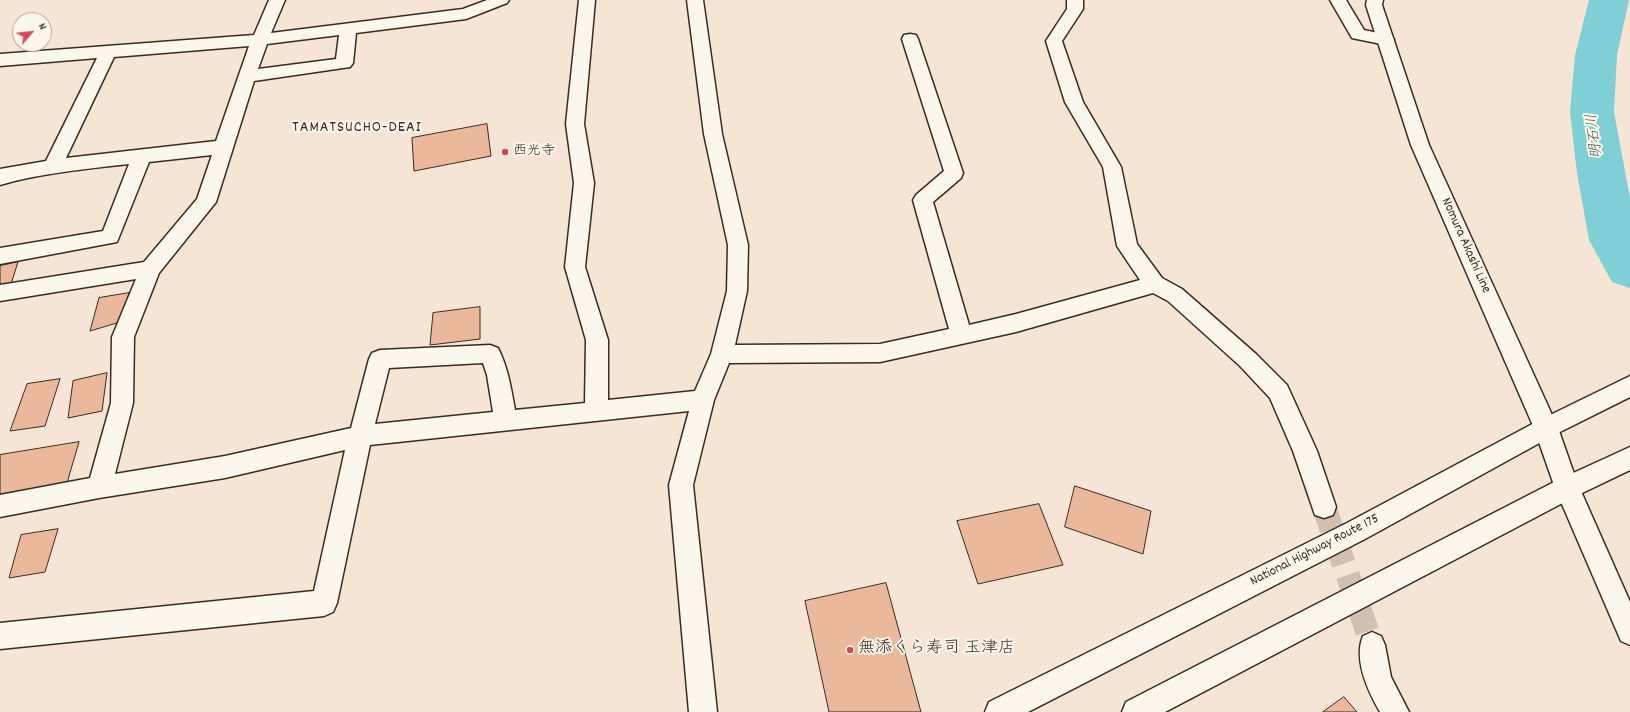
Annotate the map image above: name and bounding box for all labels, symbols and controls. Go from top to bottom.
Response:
north arrow [12,12,52,52]
text: N [33,21,50,33]
water label: 明石川 [1584,113,1608,159]
district label: TAMATSUCHO-DEAI [292,119,422,139]
place label: 西光寺 [513,144,555,160]
marker: 西光寺 [500,147,510,157]
street label: Nomura Akashi Line [1436,196,1494,296]
street label: National Highway Route 175 [1248,511,1382,591]
place label: 無添くら寿司 玉津店 [858,640,1015,660]
marker: 無添くら寿司 玉津店 [845,645,855,655]

